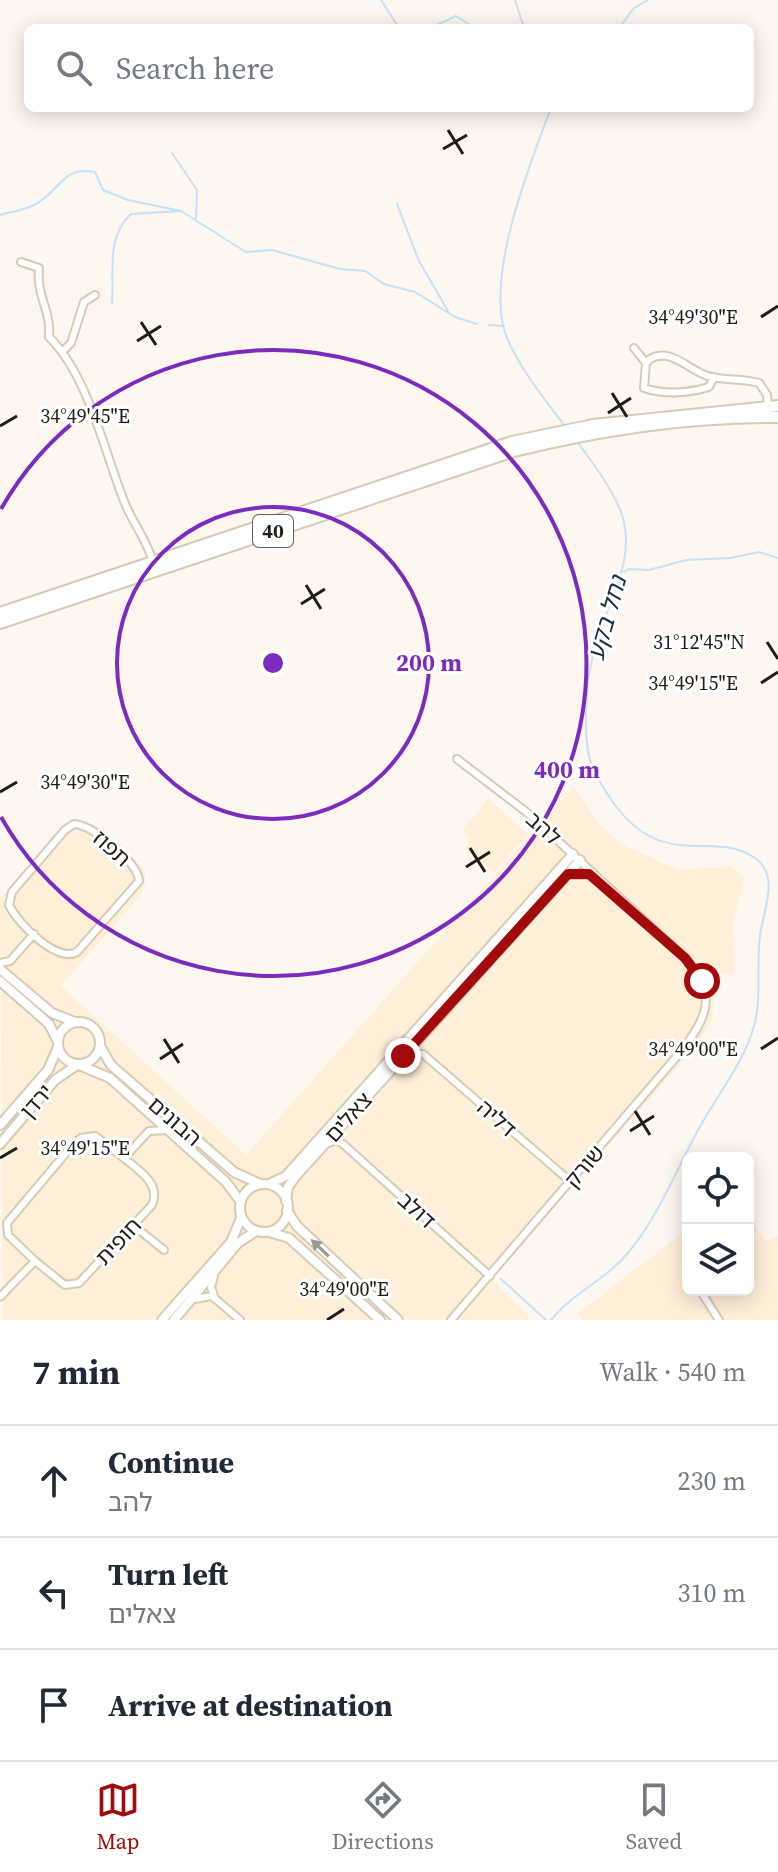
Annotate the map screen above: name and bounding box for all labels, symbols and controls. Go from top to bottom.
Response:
search box [24,24,754,112]
icon: search [52,46,96,90]
text: Search here [116,48,274,89]
text: 34°49'30"E [648,303,738,331]
text: 34°49'45"E [40,402,130,430]
road number: 40 [253,515,293,547]
water label: נחל בקע [579,570,635,664]
text: 31°12'45"N [653,628,745,656]
text: 200 m [396,646,462,679]
centre of rings [259,649,287,677]
text: 34°49'15"E [648,669,738,697]
text: 400 m [534,753,600,786]
text: 34°49'30"E [40,768,130,796]
street label: להב [520,804,568,852]
street label: תפוז [86,823,138,873]
route start [684,963,720,999]
text: 34°49'00"E [648,1035,738,1063]
route end [385,1038,421,1074]
street label: ירדן [13,1077,59,1125]
street label: צאלים [317,1085,379,1149]
street label: הבונים [142,1089,208,1153]
street label: דליה [471,1092,523,1144]
text: 34°49'15"E [40,1134,130,1162]
street label: שורק [557,1138,611,1194]
map controls [682,1152,754,1296]
button: locate [682,1152,754,1224]
street label: דולב [391,1185,443,1235]
street label: חופית [88,1211,148,1271]
button: layers [682,1224,754,1296]
one-way arrow [311,1239,330,1258]
text: 34°49'00"E [299,1275,389,1303]
text: 7 min [32,1349,120,1395]
text: Walk · 540 m [599,1354,746,1390]
text: Continue [108,1442,234,1483]
icon: ahead [32,1459,76,1503]
text: 230 m [678,1463,746,1499]
text: להב [108,1484,153,1520]
text: Turn left [108,1554,228,1595]
icon: left [32,1571,76,1615]
text: 310 m [678,1575,746,1611]
text: צאלים [108,1596,177,1632]
icon: arrive [32,1683,76,1727]
text: Arrive at destination [108,1685,393,1726]
tab: Map [96,1778,140,1856]
tab: Directions [332,1778,434,1856]
tab: Saved [626,1778,682,1856]

